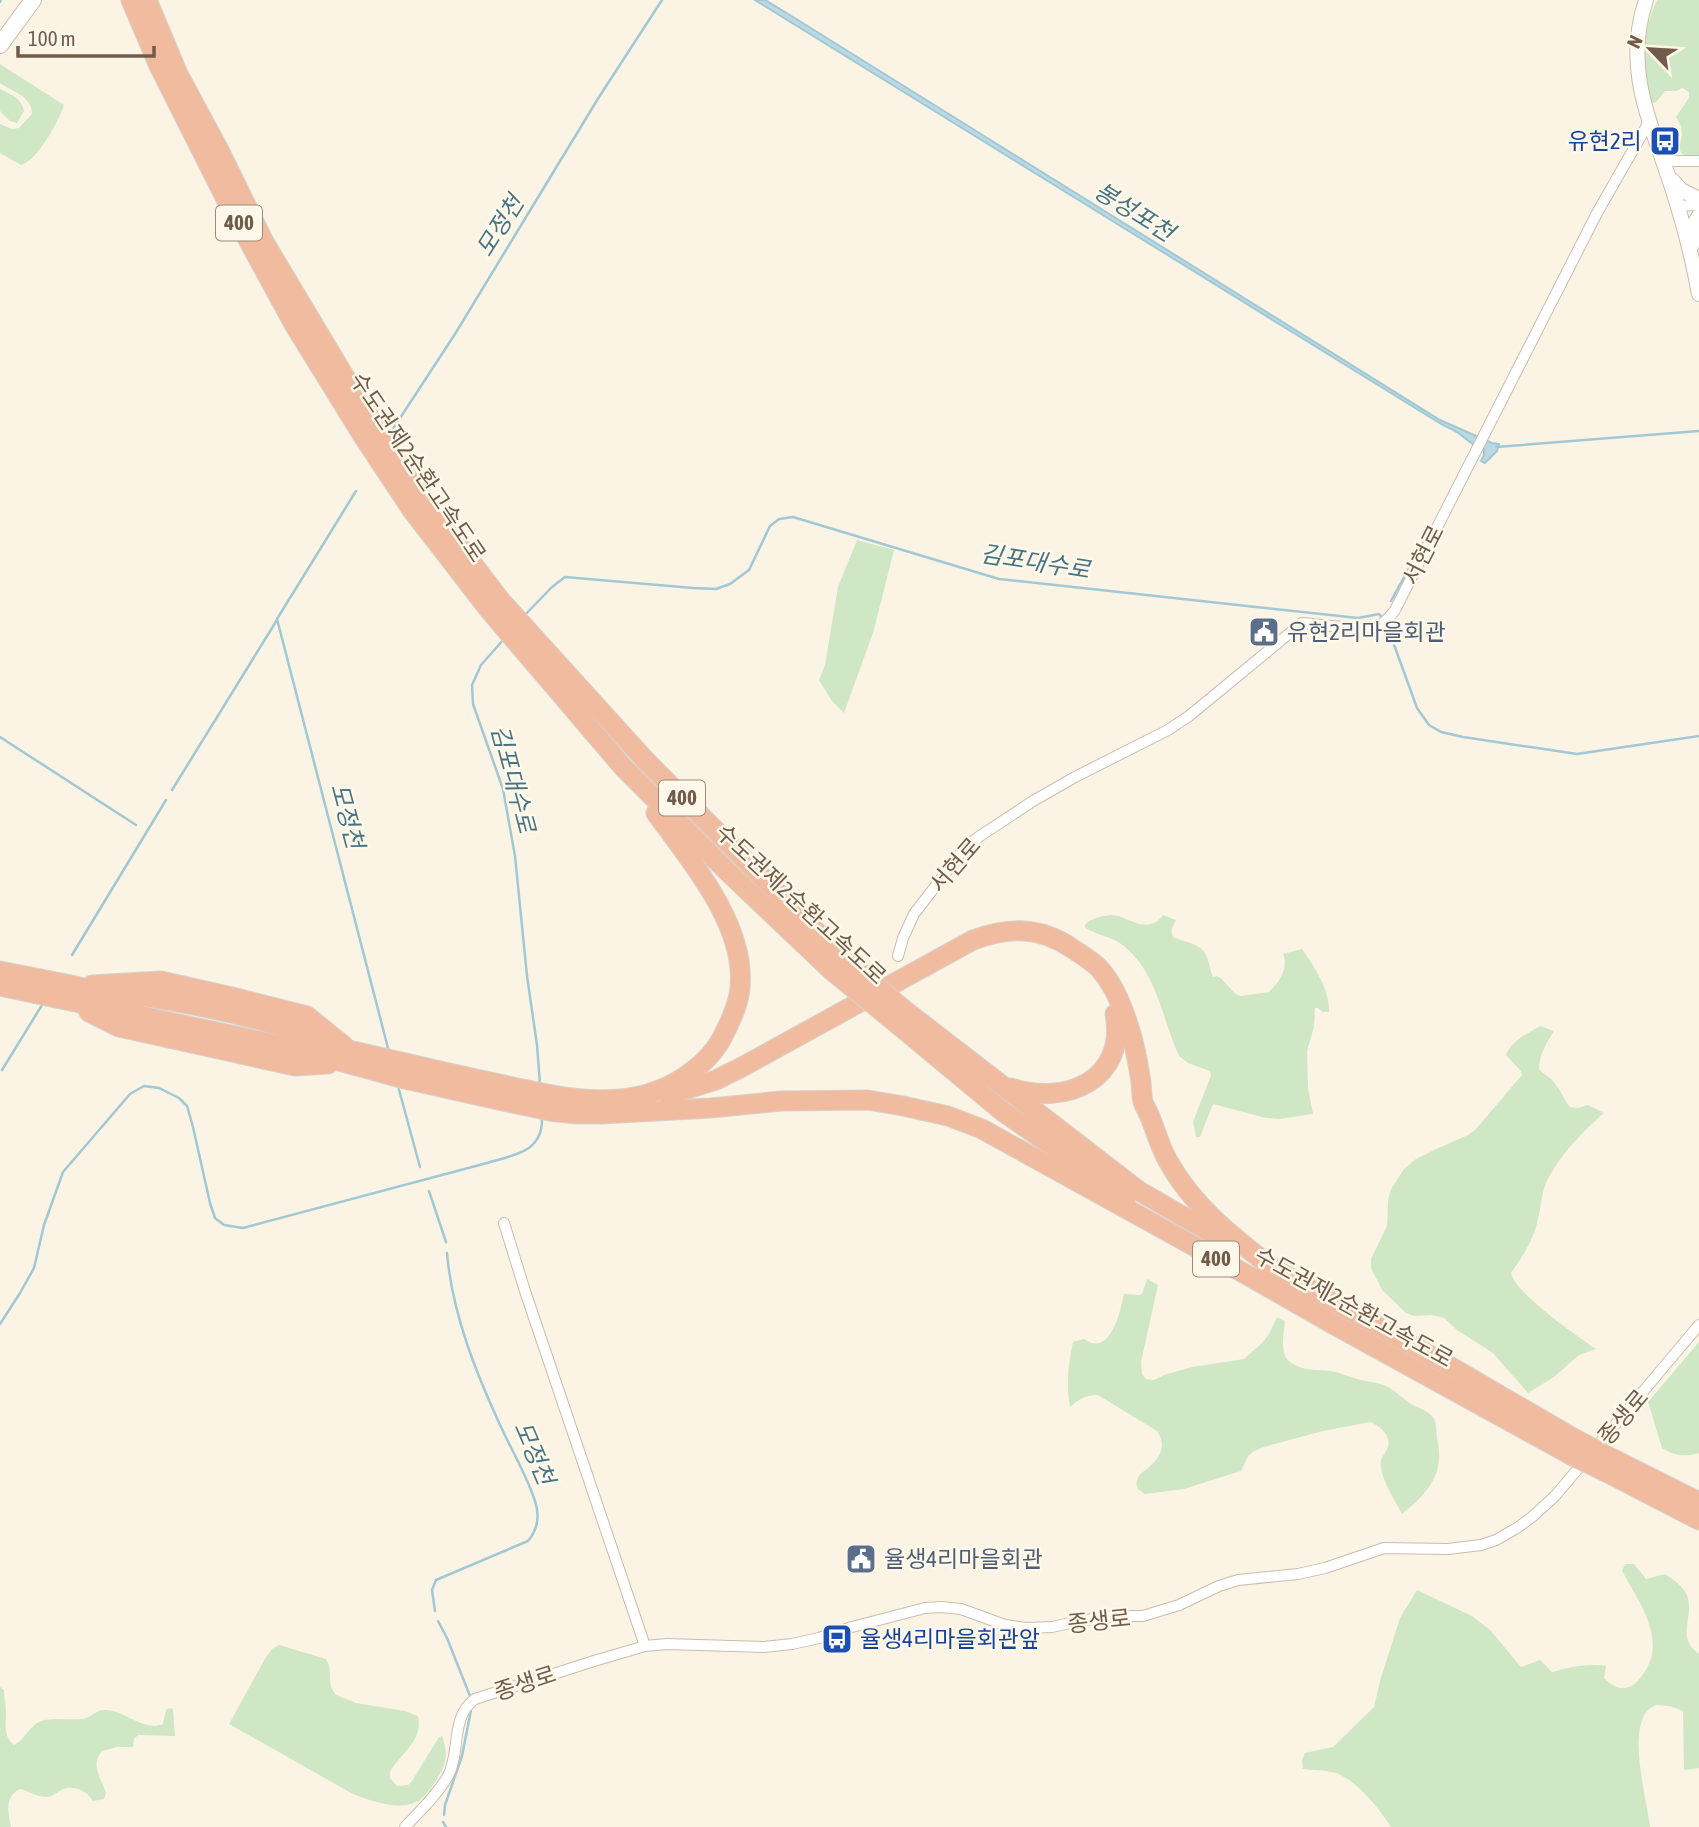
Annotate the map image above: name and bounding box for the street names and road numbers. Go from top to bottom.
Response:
road number: 400 [216,206,262,241]
street label: 수도권제2순환고속도로 [345,368,491,566]
street label: 서현로 [1397,521,1449,589]
road number: 400 [659,780,705,816]
street label: 수도권제2순환고속도로 [711,819,891,989]
street label: 서현로 [924,833,986,897]
road number: 400 [1193,1242,1239,1276]
street label: 수도권제2순환고속도로 [1250,1242,1458,1372]
street label: 종생로 [1593,1384,1653,1450]
street label: 종생로 [1066,1605,1132,1637]
street label: 종생로 [491,1661,559,1705]

